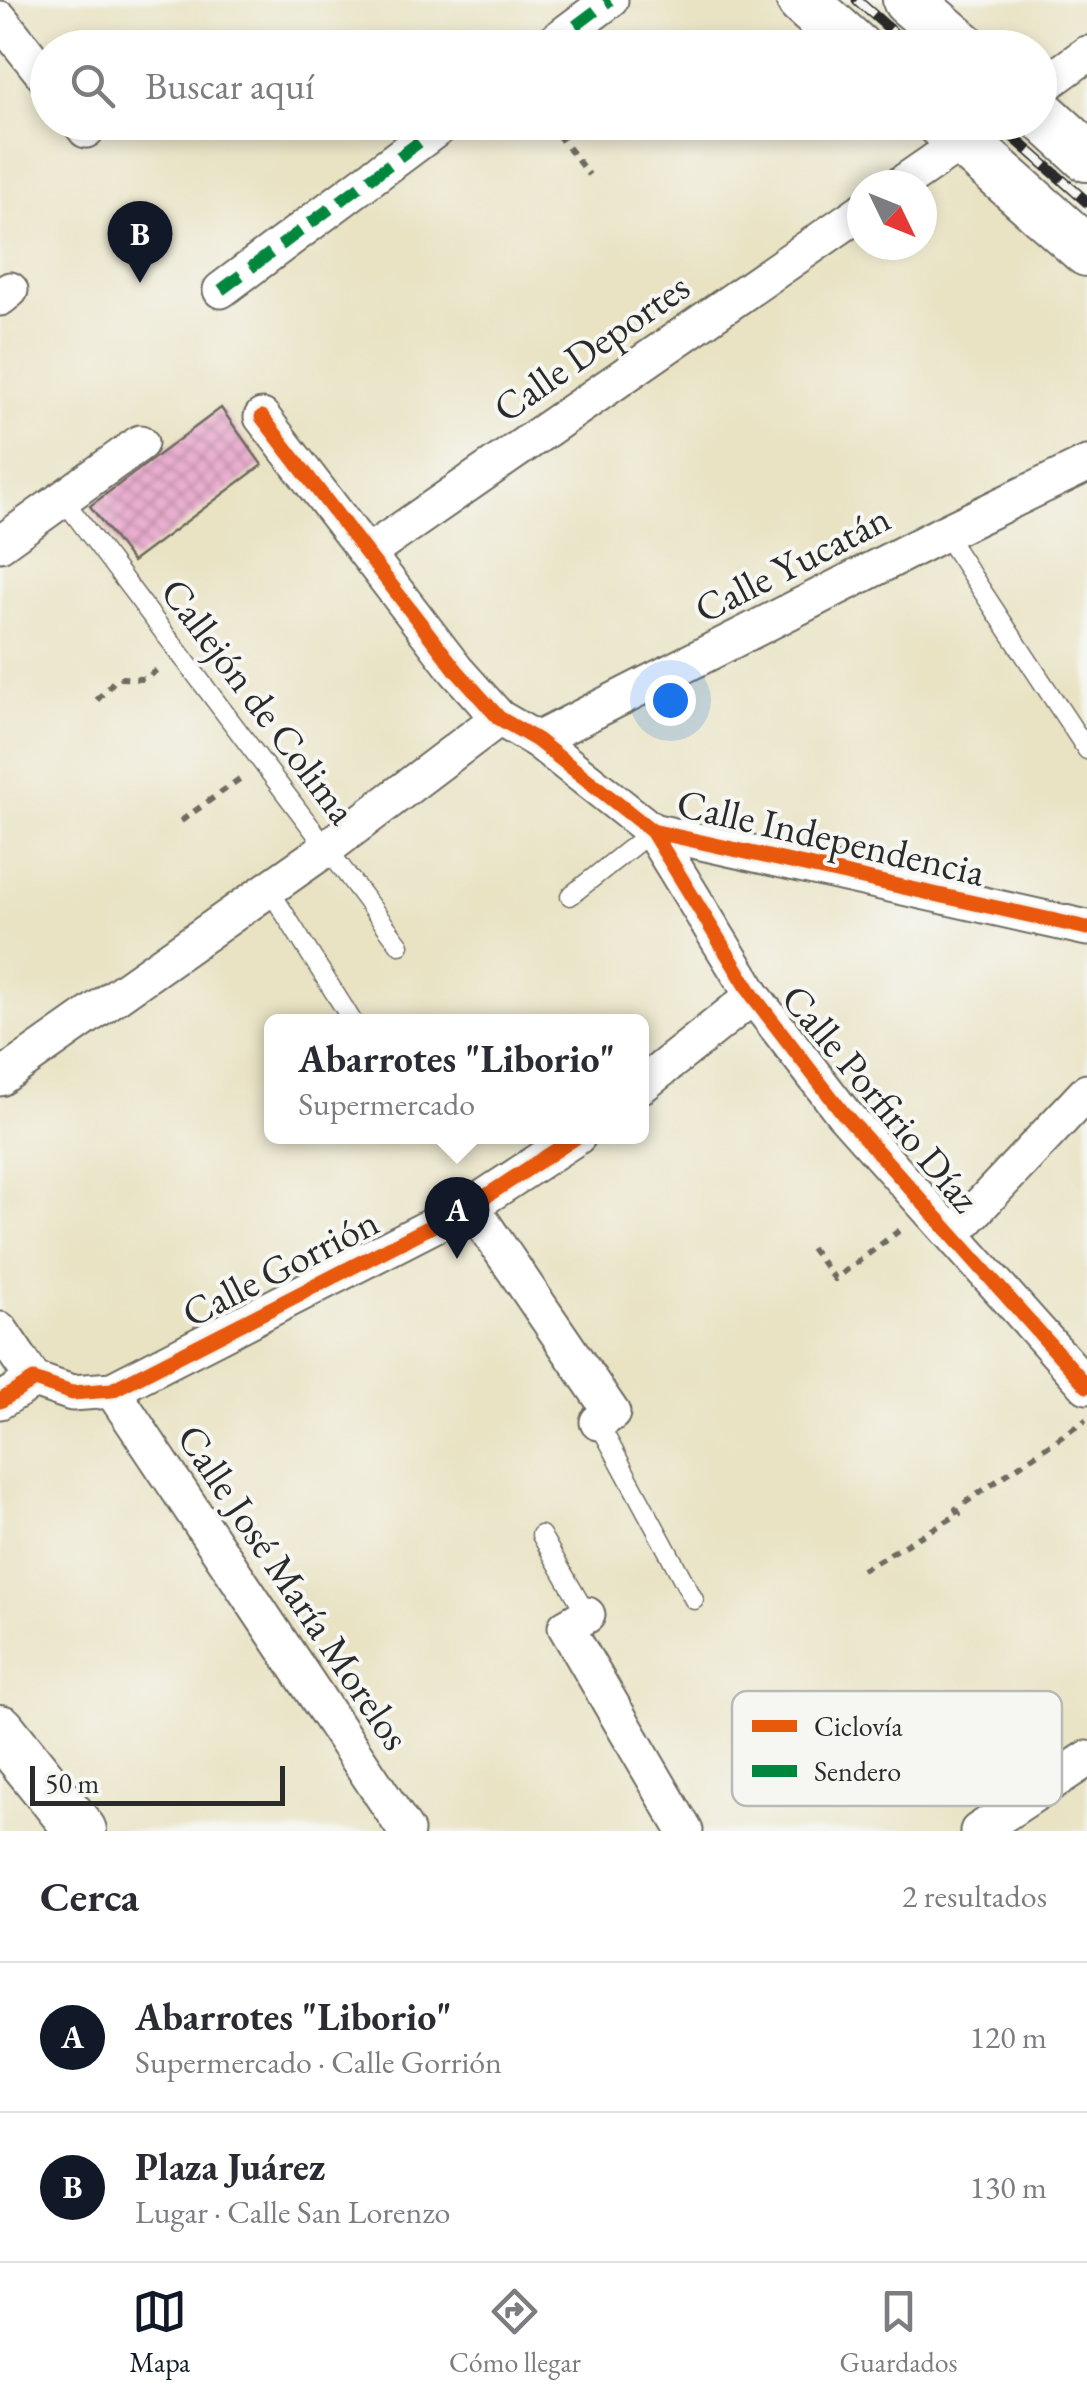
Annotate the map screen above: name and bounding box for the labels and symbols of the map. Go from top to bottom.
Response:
north arrow [847,170,937,260]
pin: B [108,200,172,283]
street label: Calle Deportes [483,260,699,434]
street label: Calle Yucatán [685,492,899,634]
street label: Callejón de Colima [149,568,369,834]
your location [645,675,696,726]
street label: Calle Independencia [672,776,990,898]
street label: Calle Porfirio Díaz [770,973,992,1223]
pin: A [424,1176,490,1259]
street label: Calle Gorrión [173,1195,387,1339]
street label: Calle José María Morelos [166,1414,422,1760]
legend [732,1691,1062,1806]
text: Ciclovía [814,1708,903,1744]
text: Sendero [814,1753,901,1789]
scale bar [30,1761,285,1806]

